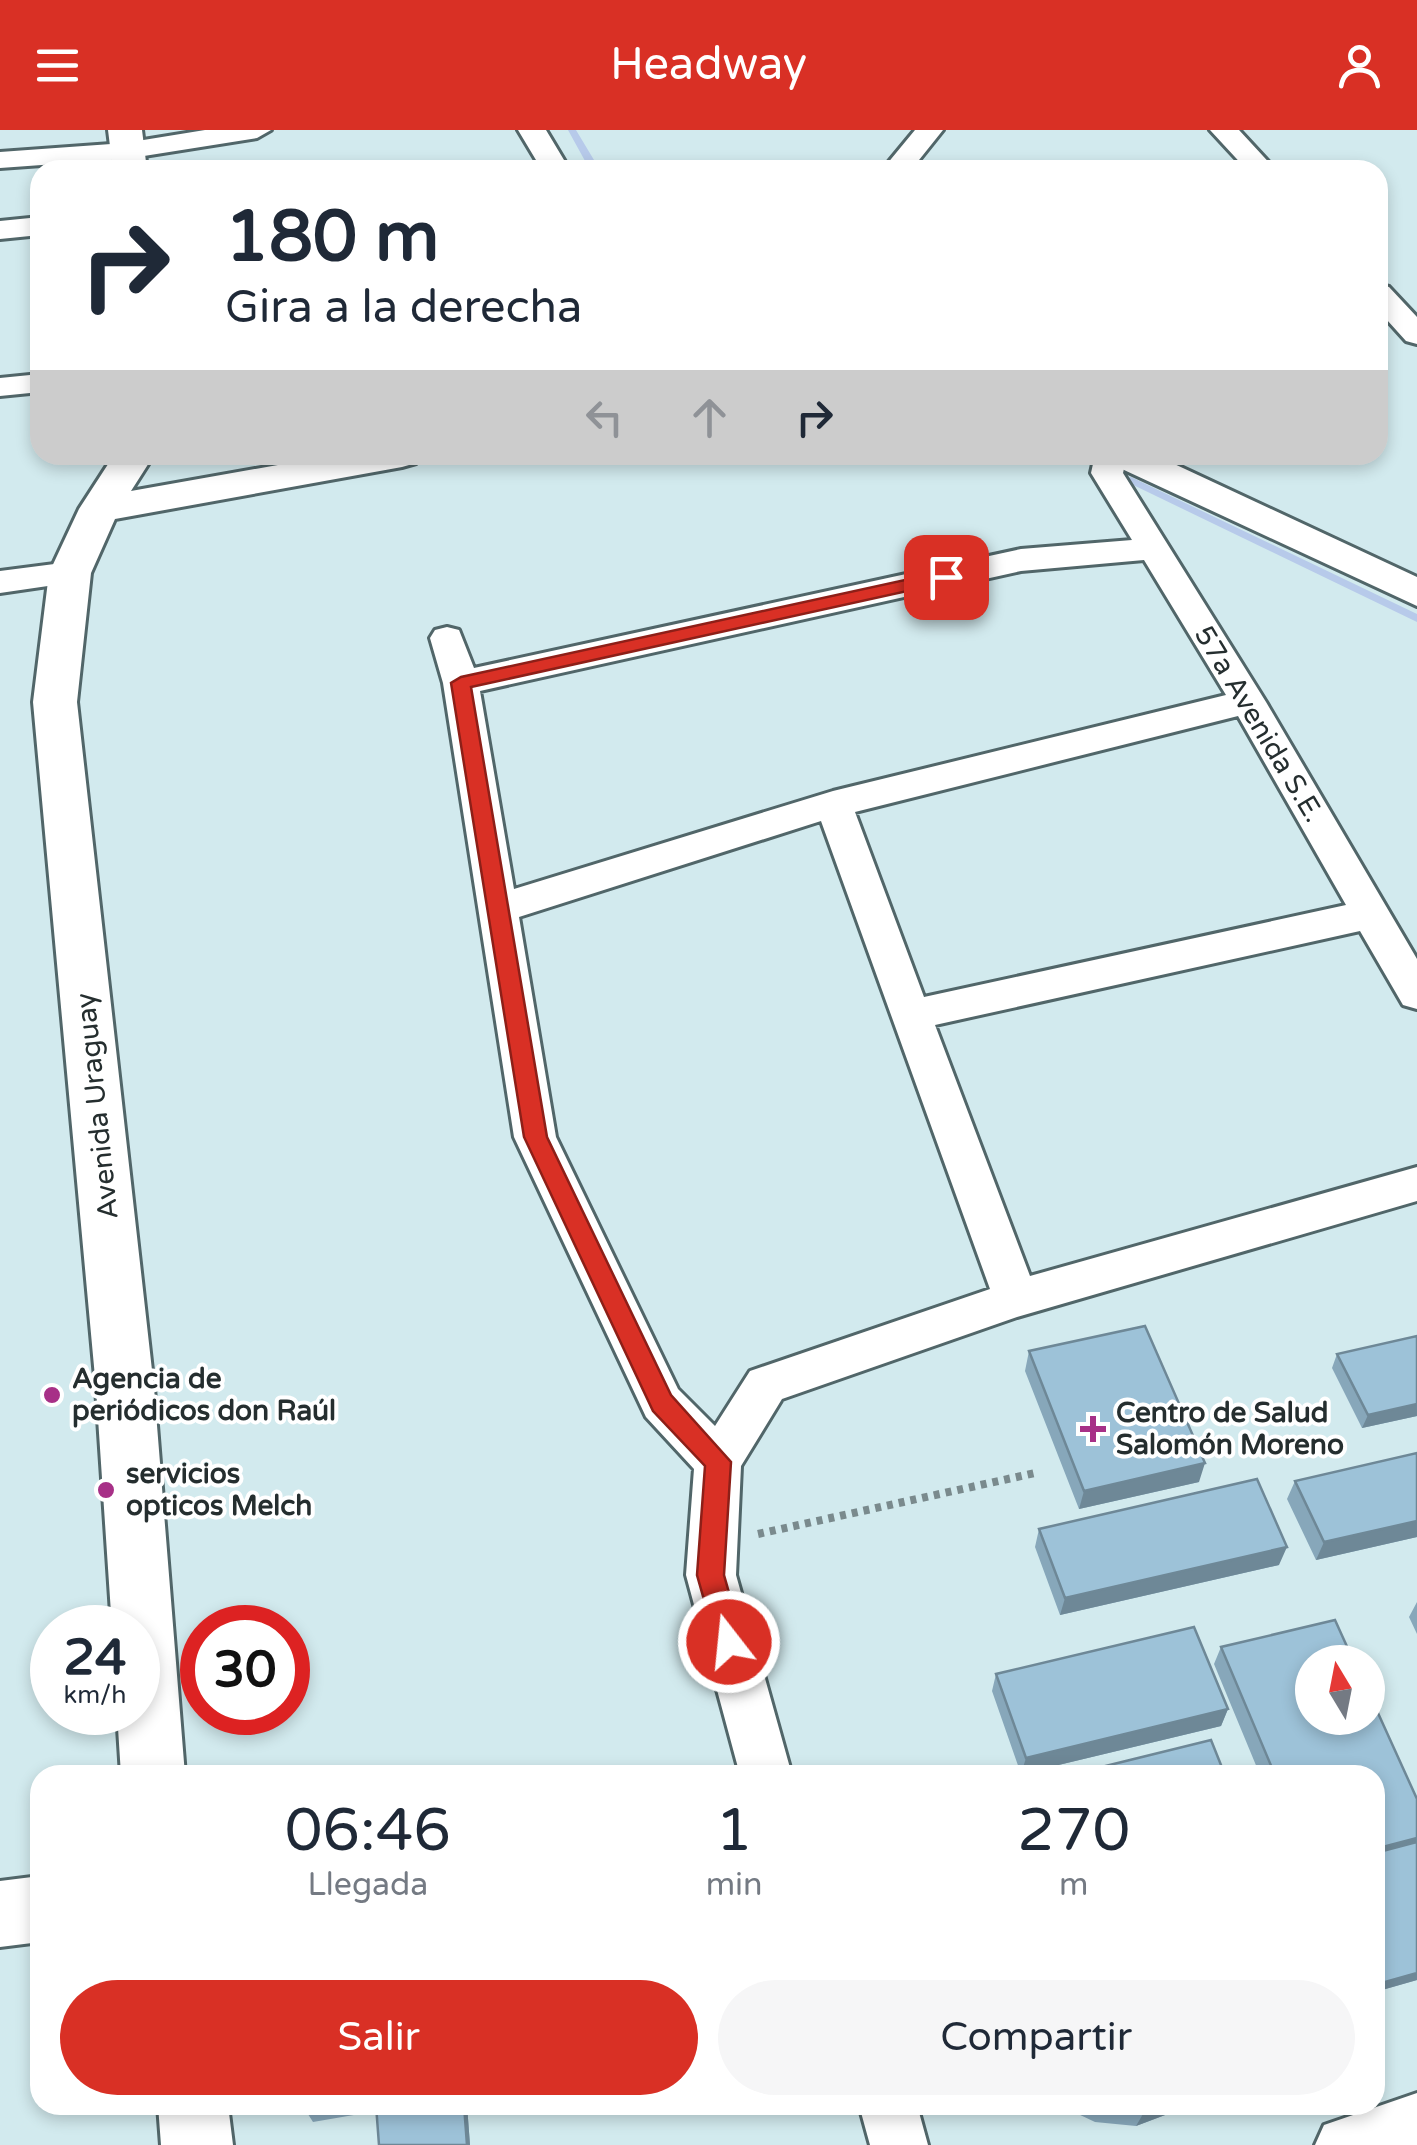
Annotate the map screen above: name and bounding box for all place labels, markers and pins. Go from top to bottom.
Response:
pin [904,535,989,620]
place label: Agencia de periódicos don Raúl [72,1362,336,1428]
marker: Agencia de periódicos don Raúl [41,1384,63,1406]
place label: Centro de Salud Salomón Moreno [1116,1396,1344,1462]
marker: Centro de Salud Salomón Moreno [1080,1416,1106,1442]
place label: servicios opticos Melch [126,1457,312,1523]
marker: servicios opticos Melch [95,1479,117,1501]

